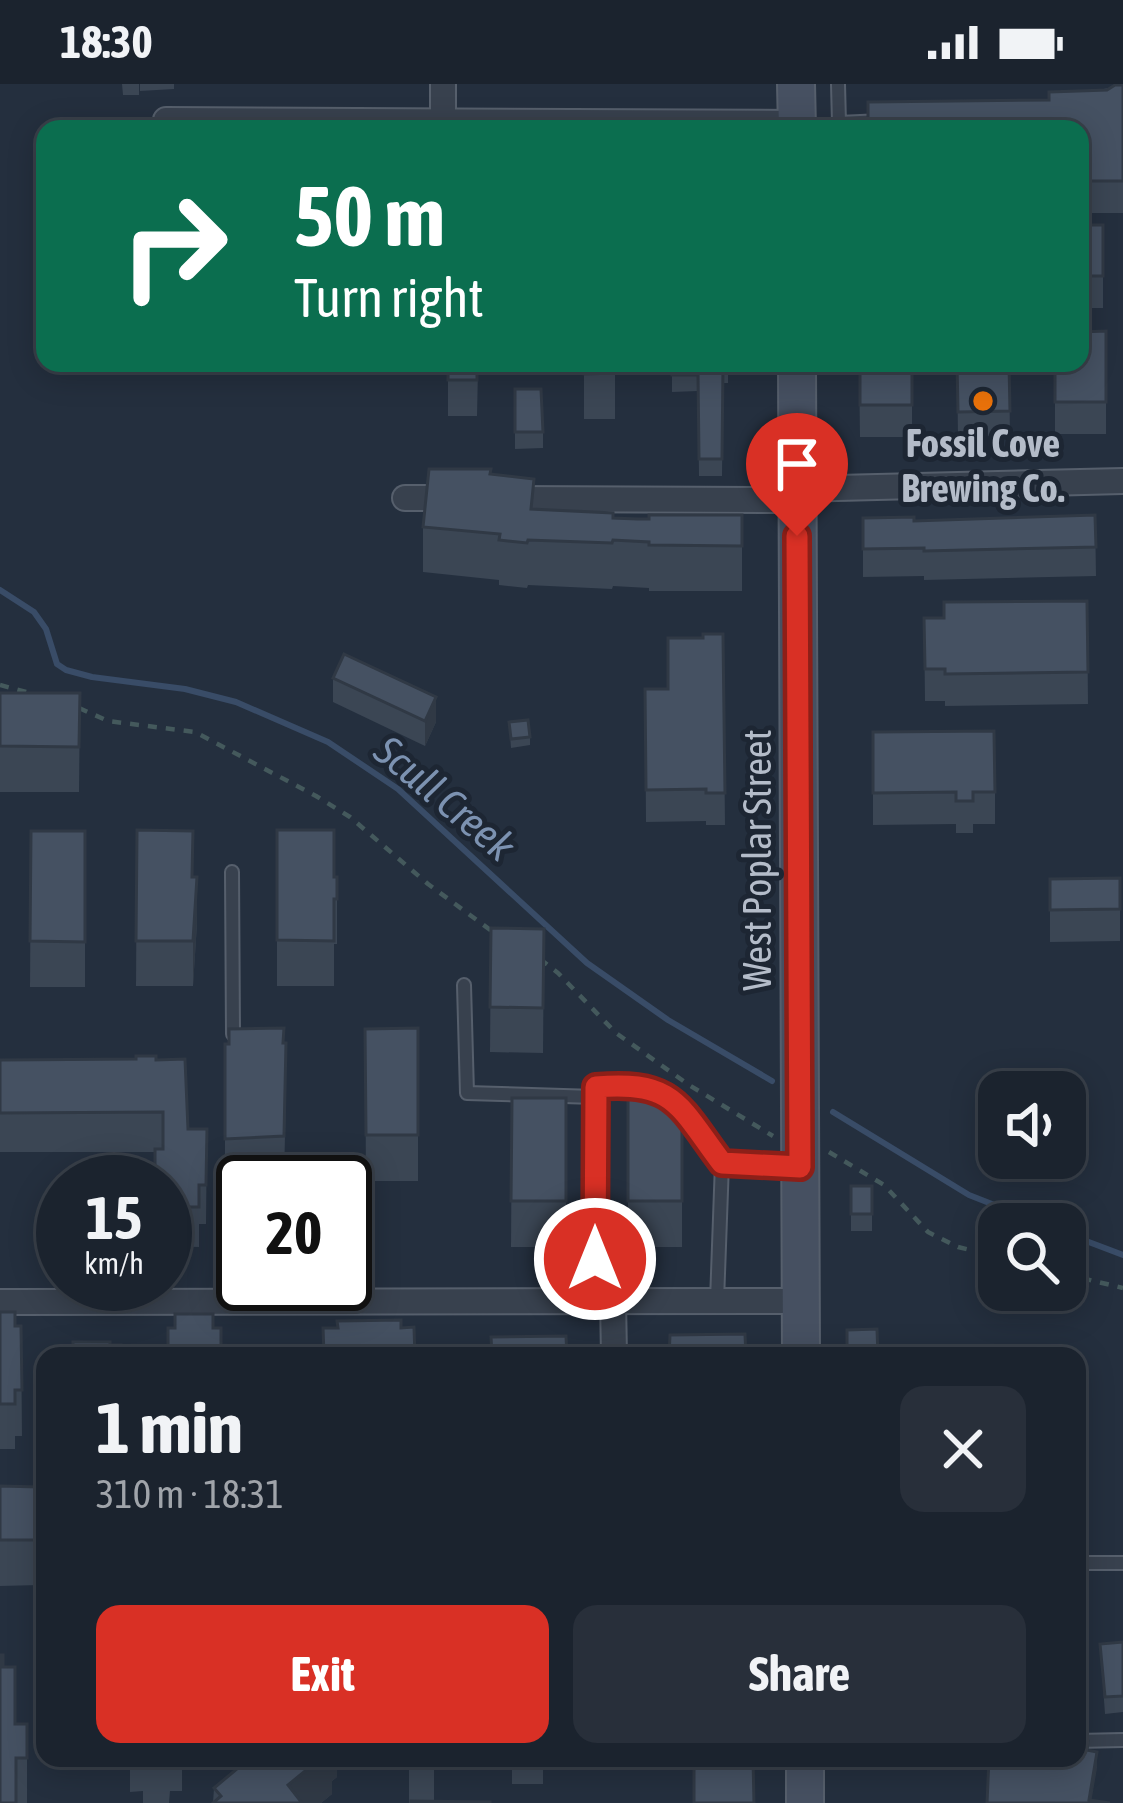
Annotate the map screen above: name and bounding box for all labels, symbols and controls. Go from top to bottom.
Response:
text: 18:30 [60,16,153,68]
icon: right [96,168,252,324]
text: 50 m [294,168,445,264]
text: Turn right [294,267,484,328]
marker: Fossil Cove Brewing Co. [970,388,996,414]
pin [746,413,848,536]
place label: Fossil Cove Brewing Co. [901,421,1065,510]
icon: arrive [764,431,830,497]
water label: Scull Creek [365,725,525,870]
street label: West Poplar Street [735,729,779,991]
map controls [978,1071,1086,1311]
button: sound [978,1071,1086,1179]
speed limit sign: 20 [216,1155,372,1311]
text: 15 [86,1183,142,1252]
position arrow [532,1196,658,1322]
button: search [978,1203,1086,1311]
text: km/h [84,1246,144,1280]
text: 1 min [96,1386,243,1468]
button: close [900,1386,1026,1512]
text: 310 m · 18:31 [96,1472,284,1516]
button: Exit [96,1605,549,1743]
button: Share [573,1605,1026,1743]

